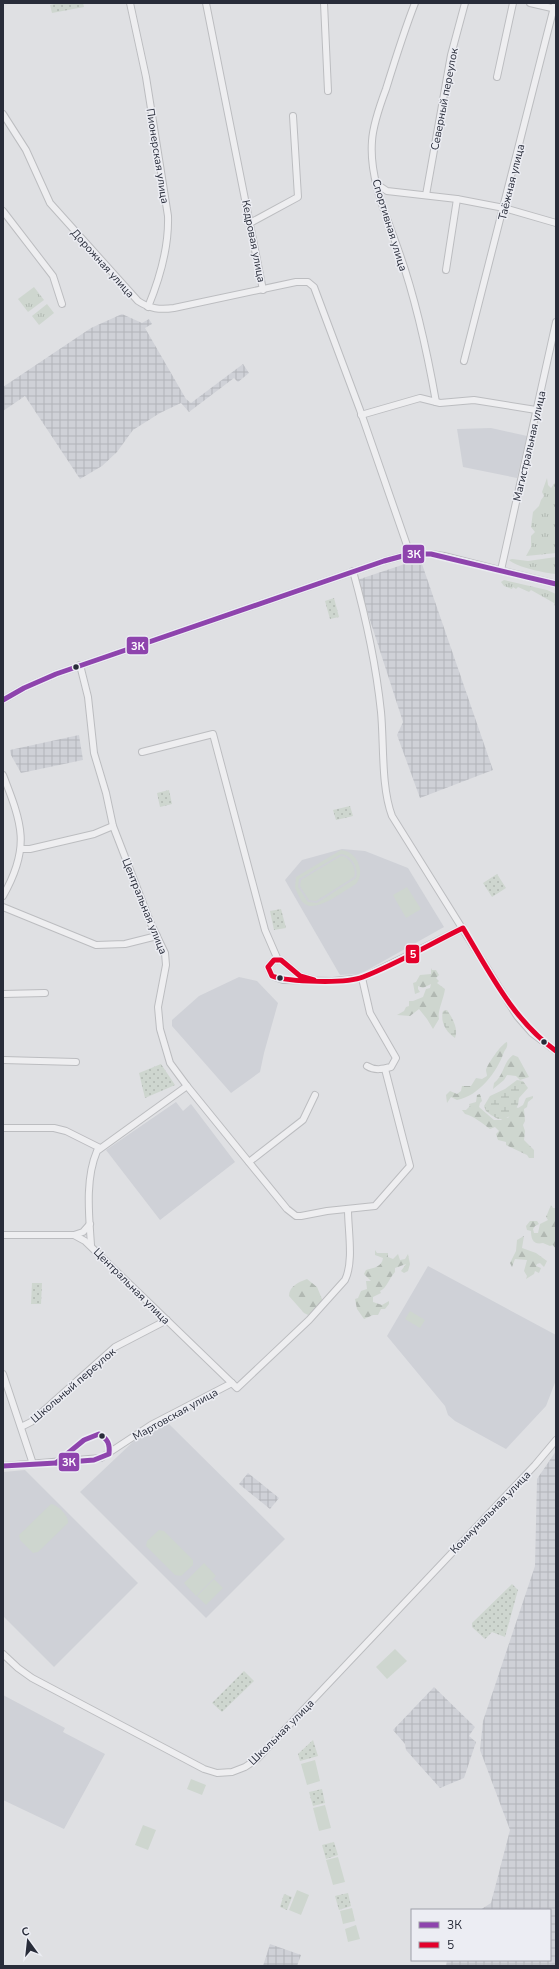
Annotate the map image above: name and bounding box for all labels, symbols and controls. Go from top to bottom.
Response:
street label: Северный переулок [427,46,462,152]
street label: Пионерская улица [143,107,172,205]
street label: Таёжная улица [495,142,528,222]
street label: Спортивная улица [368,177,411,273]
street label: Кедровая улица [238,199,269,284]
street label: Дорожная улица [68,226,138,301]
street label: Магистральная улица [509,389,550,503]
line badge: 3К [402,544,425,564]
text: 3К [407,547,422,562]
line badge: 3К [126,636,149,655]
text: 3К [131,639,146,654]
unlabelled marker [71,662,81,672]
street label: Центральная улица [118,856,171,957]
line badge: 5 [405,944,420,964]
text: 5 [410,947,417,962]
unlabelled marker [275,973,285,983]
unlabelled marker [539,1037,549,1047]
street label: Центральная улица [90,1245,173,1328]
street label: Школьный переулок [28,1344,119,1426]
street label: Мартовская улица [130,1385,221,1444]
unlabelled marker [97,1431,107,1441]
line badge: 3К [58,1452,80,1472]
text: 3К [62,1455,77,1470]
street label: Коммунальная улица [447,1468,534,1557]
street label: Школьная улица [245,1696,318,1769]
legend [411,1909,551,1961]
text: 3К [447,1917,462,1933]
north arrow [8,1921,48,1961]
text: С [20,1923,32,1940]
text: 5 [447,1937,454,1953]

